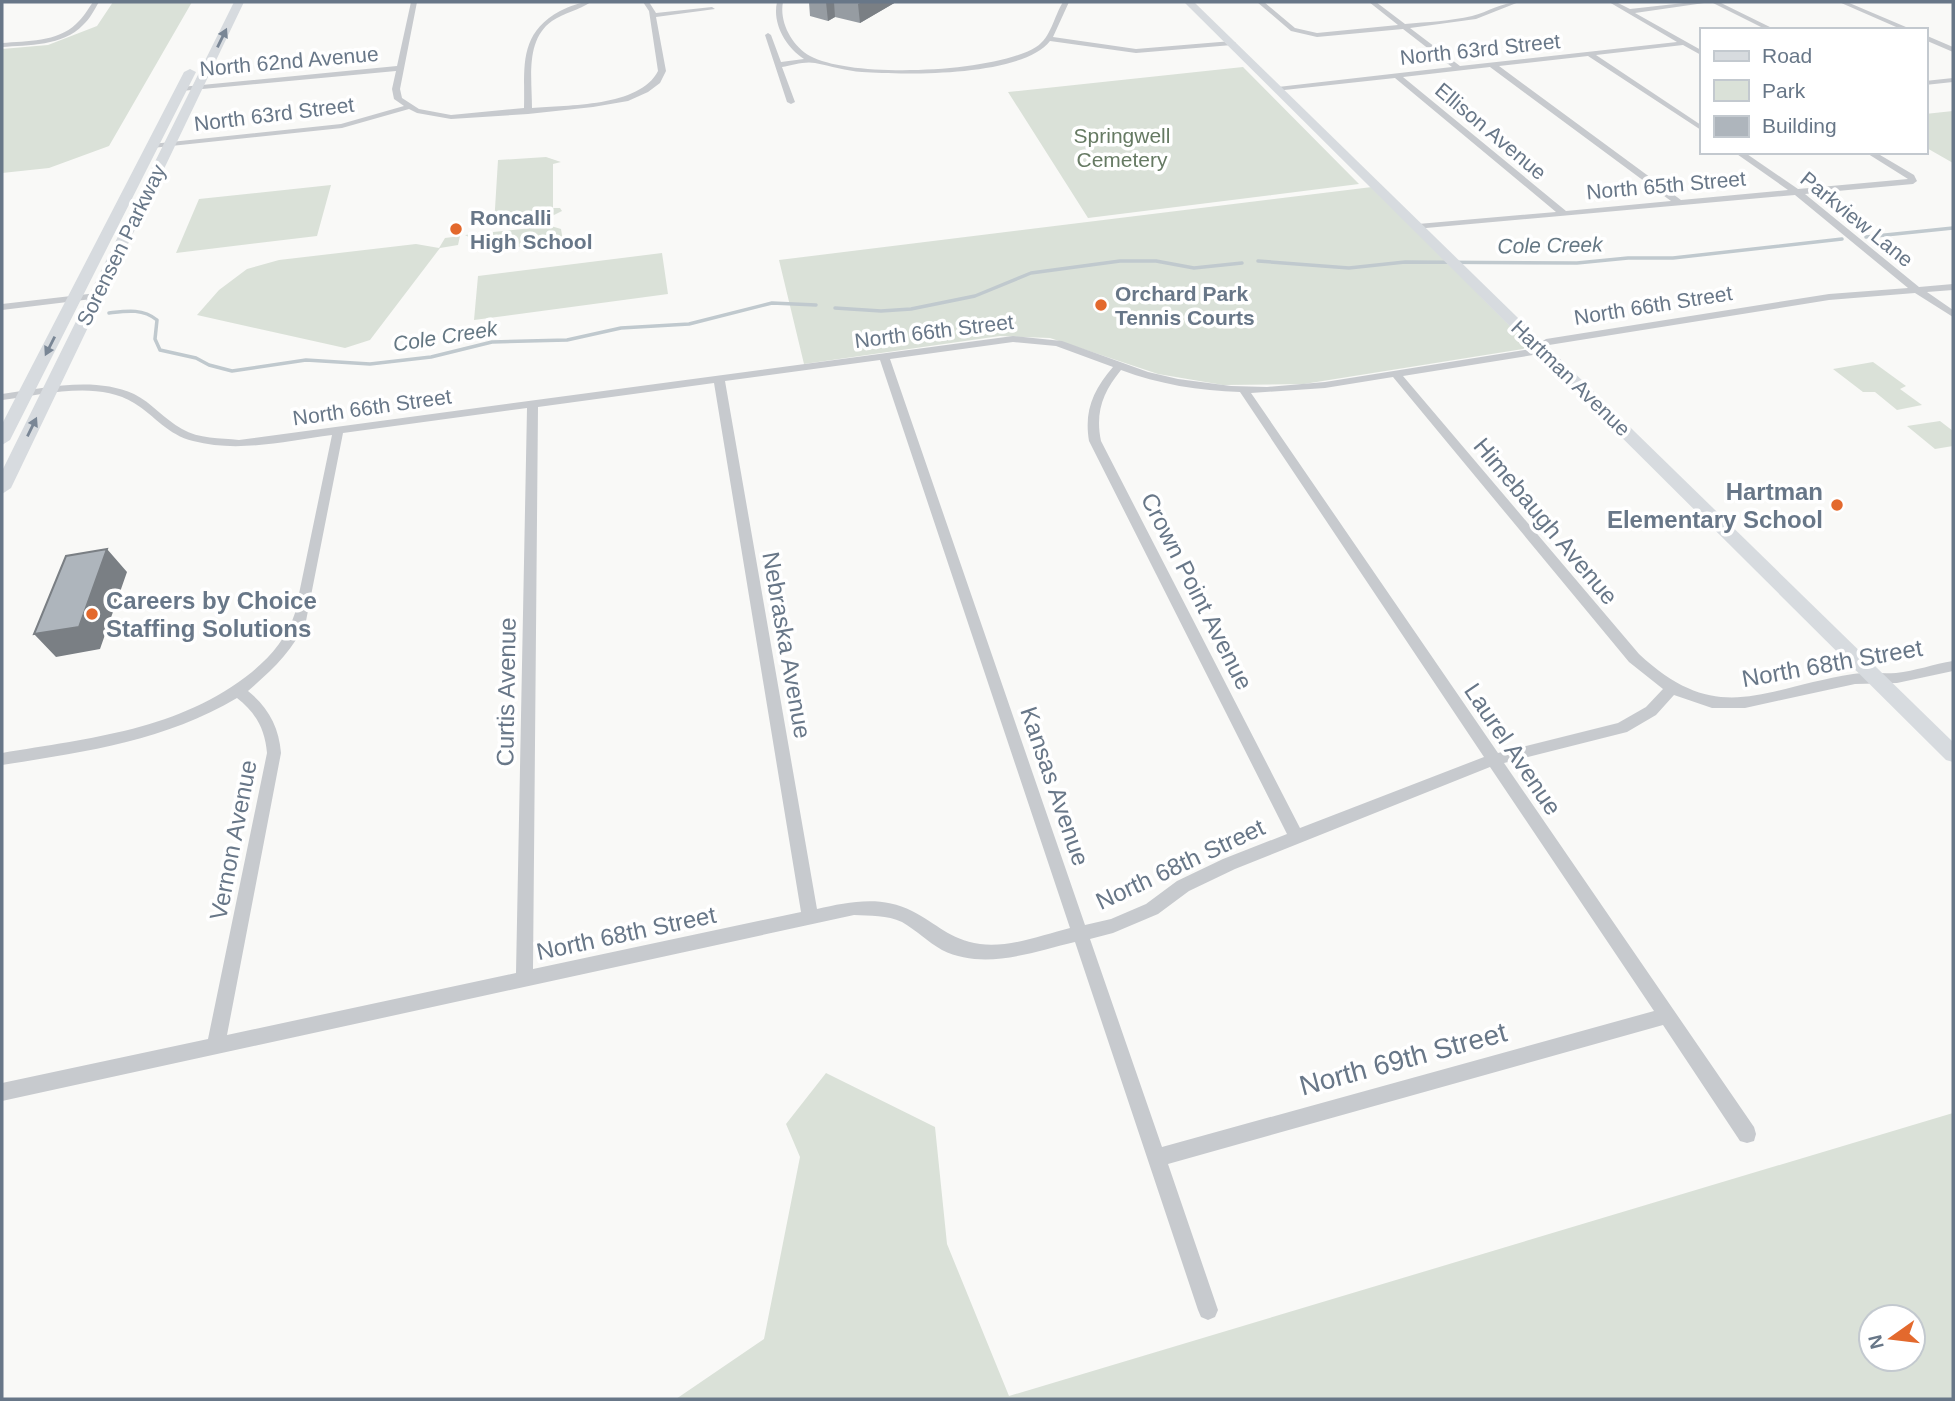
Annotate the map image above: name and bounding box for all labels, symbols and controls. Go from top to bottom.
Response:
one-way arrow [216,28,227,48]
legend [1700,28,1927,154]
street label: North 63rd Street [1399,29,1561,69]
street label: North 62nd Avenue [199,42,379,80]
text: Road [1762,44,1812,67]
street label: Ellison Avenue [1431,78,1551,184]
text: Park [1762,79,1806,102]
street label: North 63rd Street [193,93,355,135]
text: Building [1762,114,1837,137]
park label: Springwell Cemetery [1074,124,1170,171]
street label: Sorensen Parkway [72,160,170,329]
street label: North 65th Street [1585,167,1747,203]
street label: Parkview Lane [1796,167,1918,271]
place label: Roncalli High School [470,206,593,253]
marker: Roncalli High School [448,221,464,237]
water label: Cole Creek [1497,233,1604,257]
street label: North 66th Street [1572,281,1734,329]
place label: Orchard Park Tennis Courts [1115,282,1255,329]
marker: Orchard Park Tennis Courts [1093,297,1109,313]
street label: North 66th Street [853,310,1015,352]
water label: Cole Creek [391,316,500,356]
street label: Hartman Avenue [1507,316,1635,440]
one-way arrow [44,336,55,356]
street label: North 66th Street [291,384,453,430]
one-way arrow [26,417,37,437]
street label: Himebaugh Avenue [1468,432,1624,610]
place label: Hartman Elementary School [1607,478,1823,533]
street label: Crown Point Avenue [1136,488,1258,694]
marker: Hartman Elementary School [1829,497,1845,513]
street label: Nebraska Avenue [757,550,817,740]
place label: Careers by Choice Staffing Solutions [106,587,317,642]
marker: Careers by Choice Staffing Solutions [84,606,100,622]
street label: Curtis Avenue [491,617,521,767]
street label: North 68th Street [1740,634,1925,692]
street label: Laurel Avenue [1459,678,1567,820]
street label: Kansas Avenue [1015,703,1095,869]
street label: Vernon Avenue [204,758,262,922]
street label: North 68th Street [1091,813,1269,915]
street label: North 68th Street [534,901,719,965]
street label: North 69th Street [1296,1016,1510,1102]
north arrow [1857,1303,1927,1373]
text: N [1864,1333,1888,1351]

